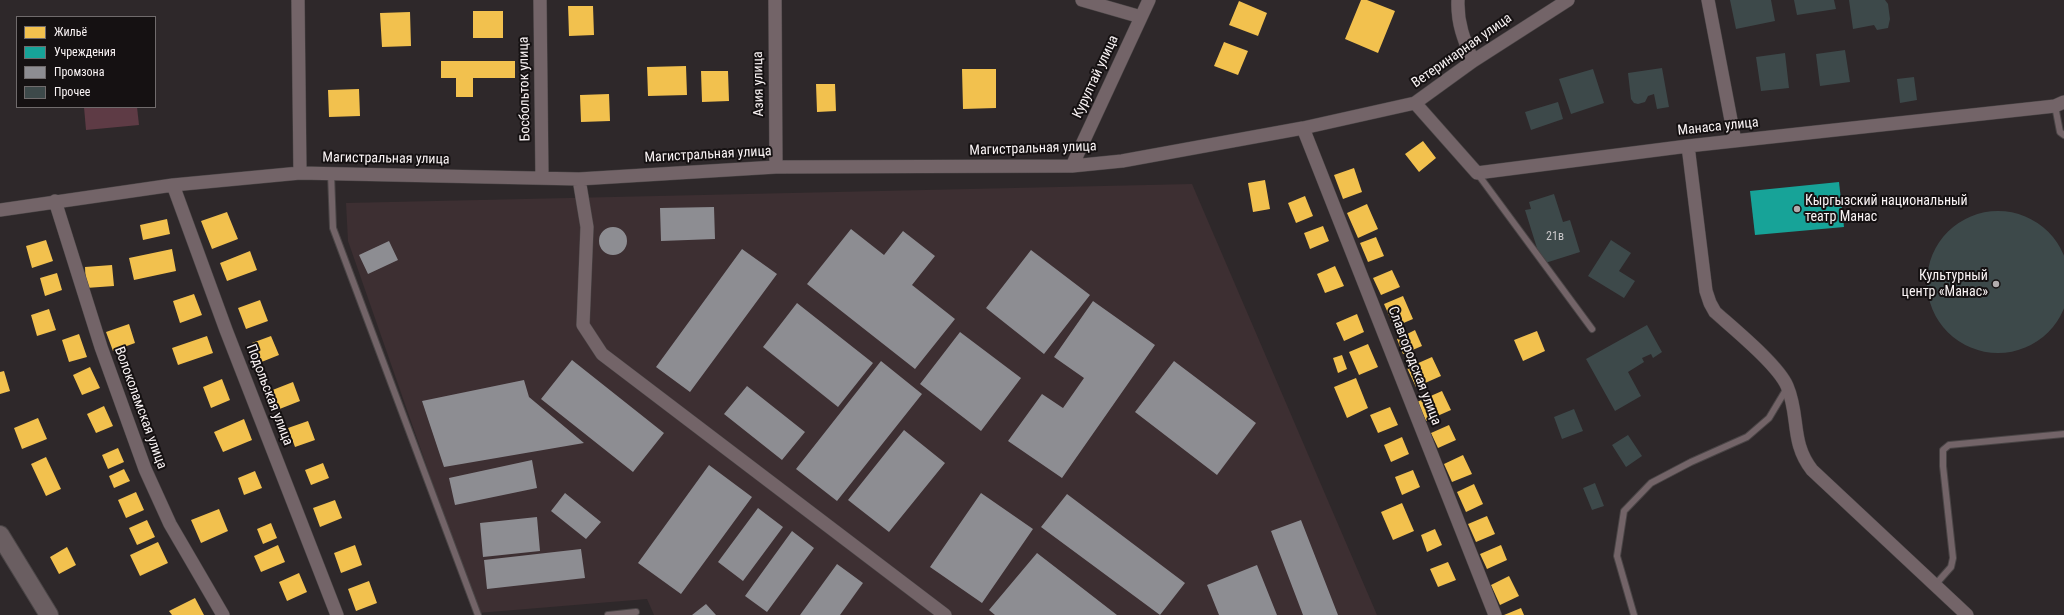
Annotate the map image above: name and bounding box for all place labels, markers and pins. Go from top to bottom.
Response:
place label: Кыргызский национальный театр Манас [1805,193,1968,226]
marker: Кыргызский национальный театр Манас [1792,204,1802,214]
place label: Культурный центр «Манас» [1902,268,1988,300]
marker: Культурный центр «Манас» [1991,279,2001,289]

